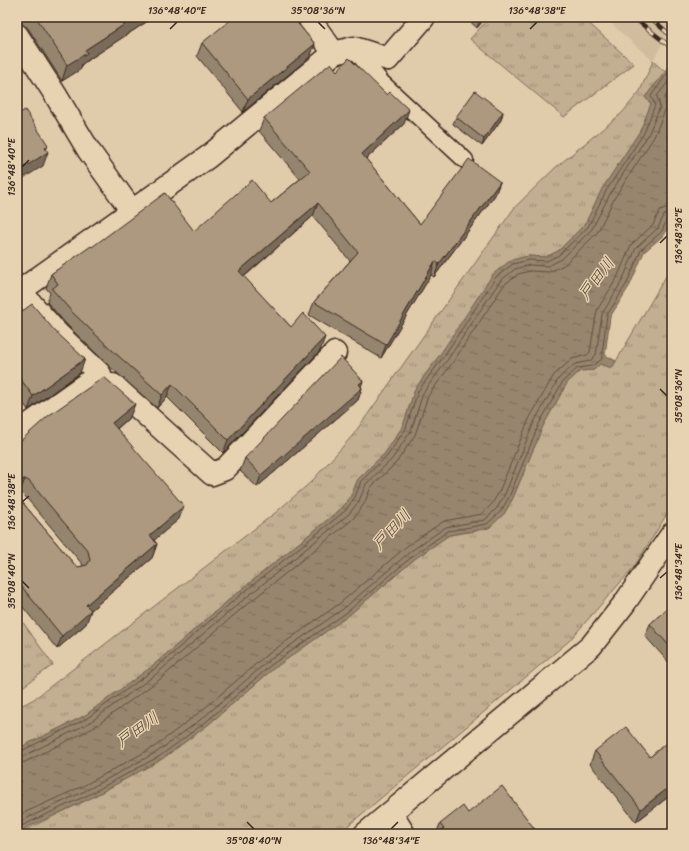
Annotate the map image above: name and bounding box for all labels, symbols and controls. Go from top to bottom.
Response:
text: 136°48'40"E [148,2,207,20]
text: 35°08'36"N [291,2,345,20]
text: 136°48'38"E [509,2,567,20]
text: 136°48'40"E [3,137,21,196]
text: 136°48'36"E [670,206,688,264]
water label: 戸田川 [570,250,622,306]
text: 35°08'36"N [670,369,688,423]
text: 136°48'38"E [3,472,21,530]
water label: 戸田川 [364,502,418,557]
text: 136°48'34"E [670,542,688,601]
text: 35°08'40"N [3,553,21,609]
water label: 戸田川 [109,704,165,755]
text: 35°08'40"N [226,832,282,850]
text: 136°48'34"E [362,832,421,850]

